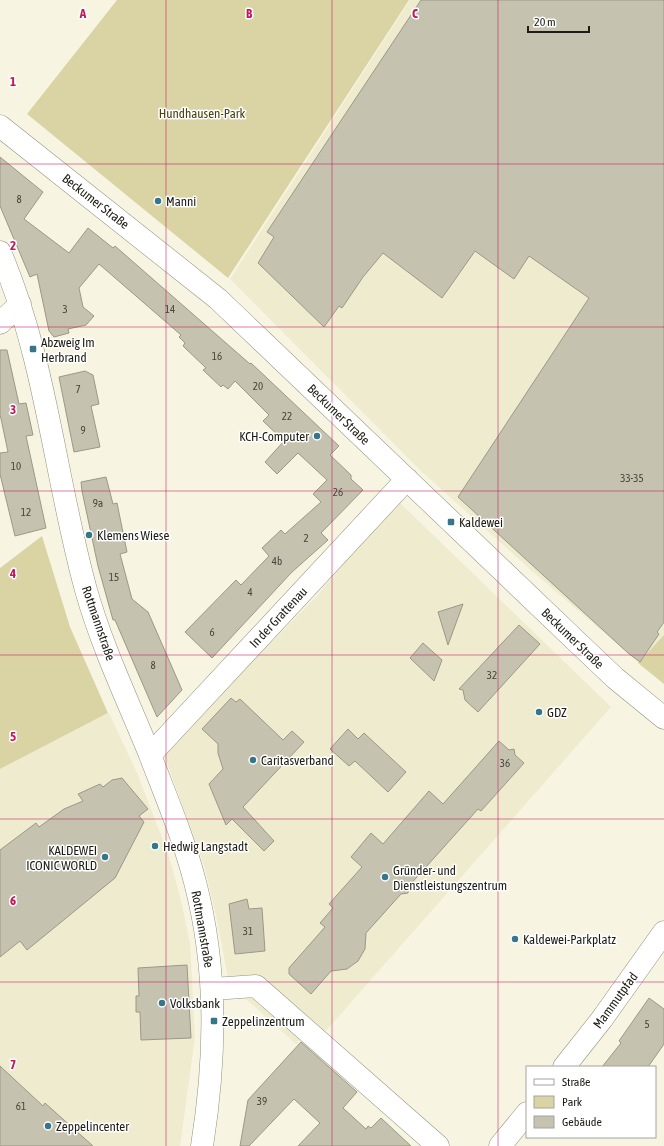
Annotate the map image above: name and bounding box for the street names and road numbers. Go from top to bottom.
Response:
street label: Beckumer Straße [59,171,132,232]
street label: Beckumer Straße [304,381,373,448]
street label: Rottmannstraße [79,584,118,663]
street label: In der Grattenau [246,584,310,651]
street label: Beckumer Straße [538,605,607,672]
street label: Rottmannstraße [188,889,217,969]
street label: Mammutpfad [590,969,641,1031]

